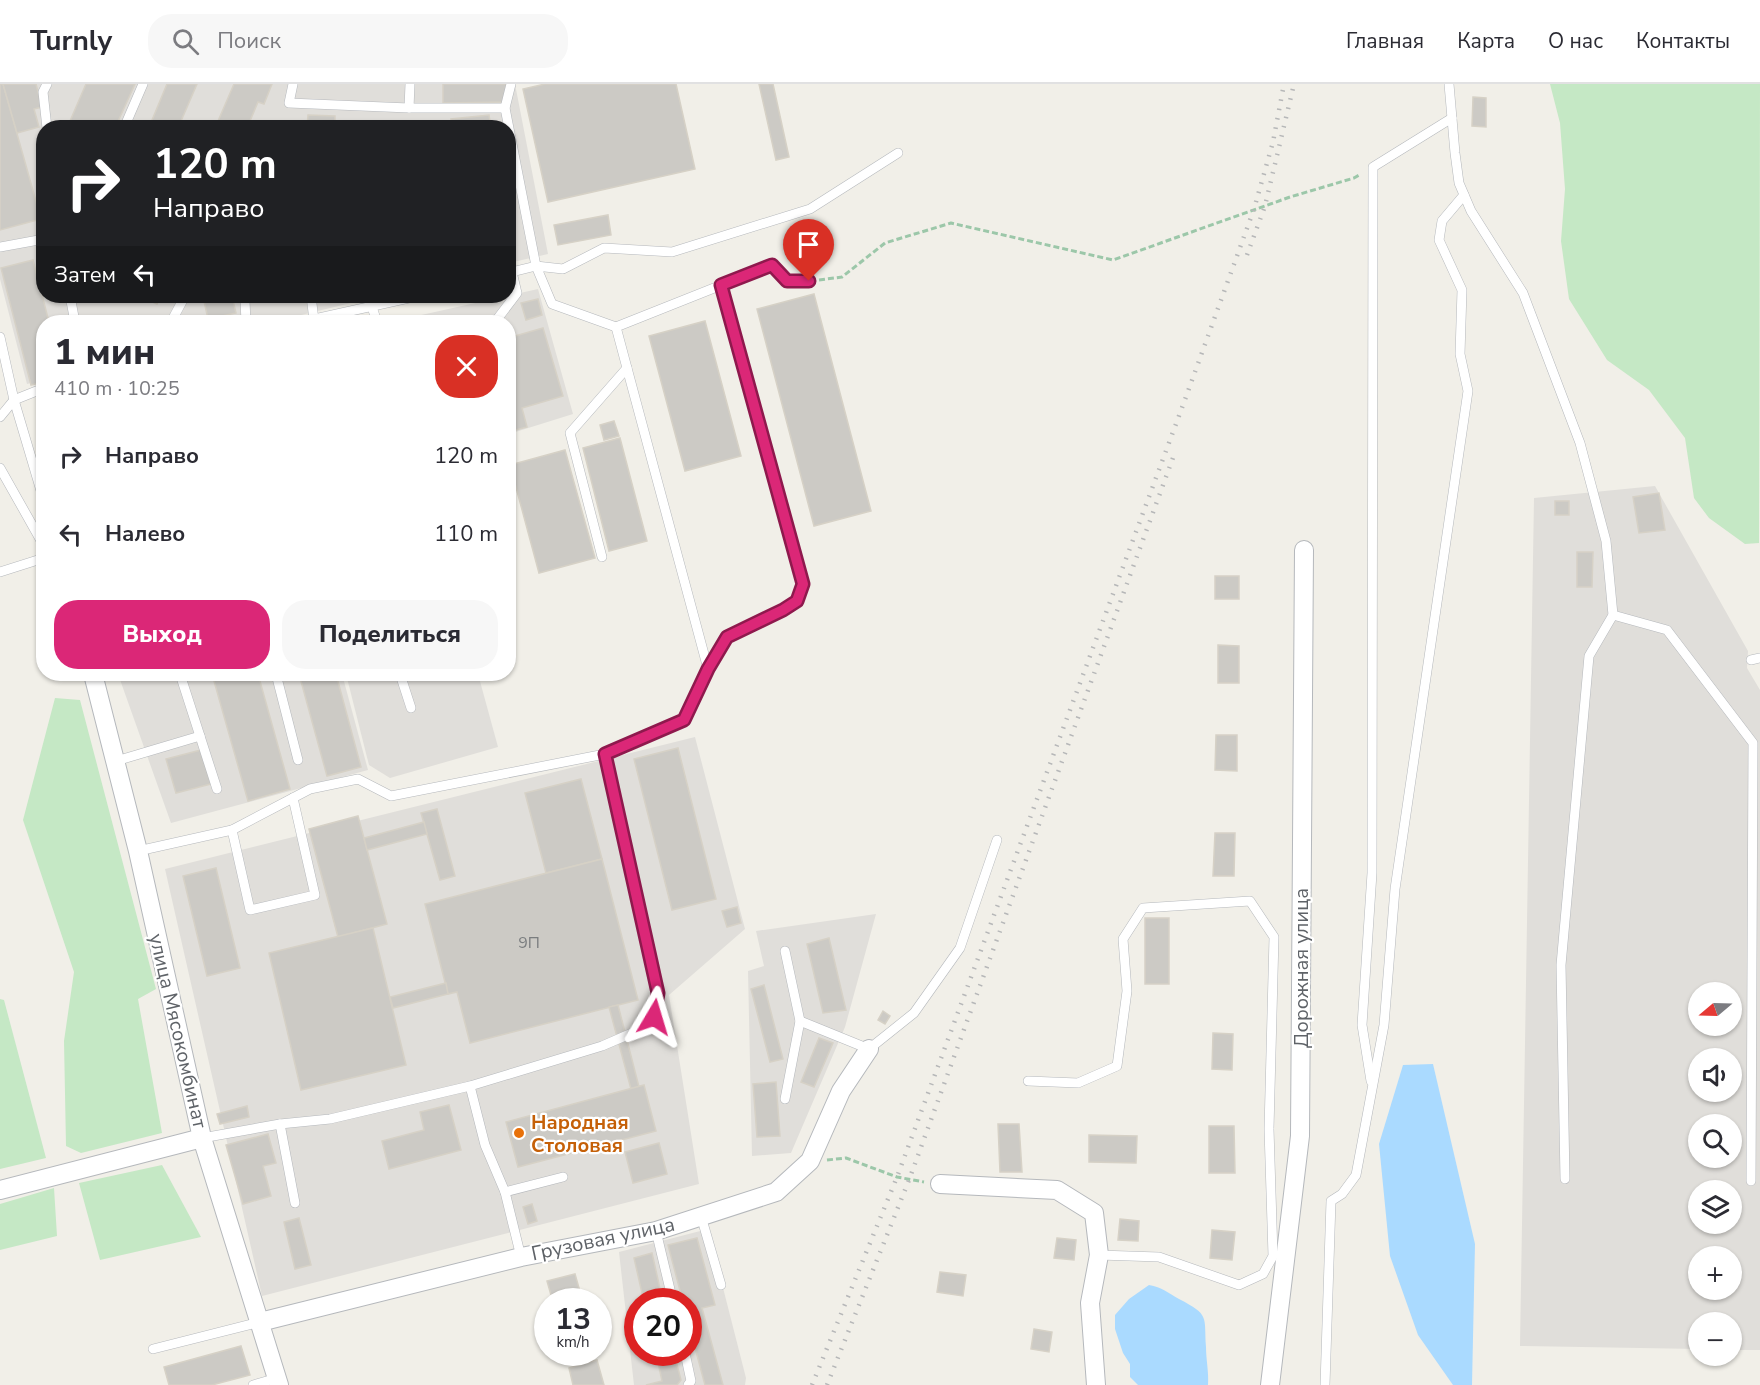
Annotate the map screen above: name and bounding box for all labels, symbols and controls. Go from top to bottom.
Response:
search box [148,14,568,68]
text: Turnly [30,22,112,60]
icon: search [169,25,202,58]
text: Поиск [217,26,281,56]
text: Главная [1346,27,1424,55]
text: Карта [1457,27,1515,55]
text: О нас [1548,27,1603,55]
text: Контакты [1636,27,1730,55]
text: 120 m [153,136,277,193]
icon: right [54,144,132,222]
text: Направо [153,190,264,227]
pin [783,219,834,281]
icon: arrive [792,228,825,261]
icon: left [128,258,161,291]
text: Затем [54,260,116,290]
text: 1 мин [54,328,155,377]
button: close [435,335,498,398]
text: 410 m · 10:25 [54,375,180,402]
icon: right [54,440,87,473]
text: Направо [105,441,199,471]
text: 120 m [434,441,498,471]
icon: left [54,518,87,551]
text: Налево [105,519,185,549]
text: 110 m [434,519,498,549]
button: Выход [54,600,270,669]
button: Поделиться [282,600,498,669]
street label: Дорожная улица [1288,888,1315,1048]
street label: улица Мясокомбинат [142,931,214,1131]
house number: 9П [518,932,540,954]
north arrow [1688,982,1742,1036]
map controls [1688,982,1742,1366]
position arrow [622,985,686,1049]
button: sound [1688,1048,1742,1102]
place label: Народная Столовая [531,1109,629,1159]
button: search [1688,1114,1742,1168]
marker: Народная Столовая [512,1126,526,1140]
button: layers [1688,1180,1742,1234]
street label: Грузовая улица [529,1211,677,1267]
button: + [1688,1246,1742,1300]
speed limit sign: 20 [624,1288,702,1366]
text: 13 [555,1299,591,1340]
button: − [1688,1312,1742,1366]
text: km/h [556,1332,590,1352]

